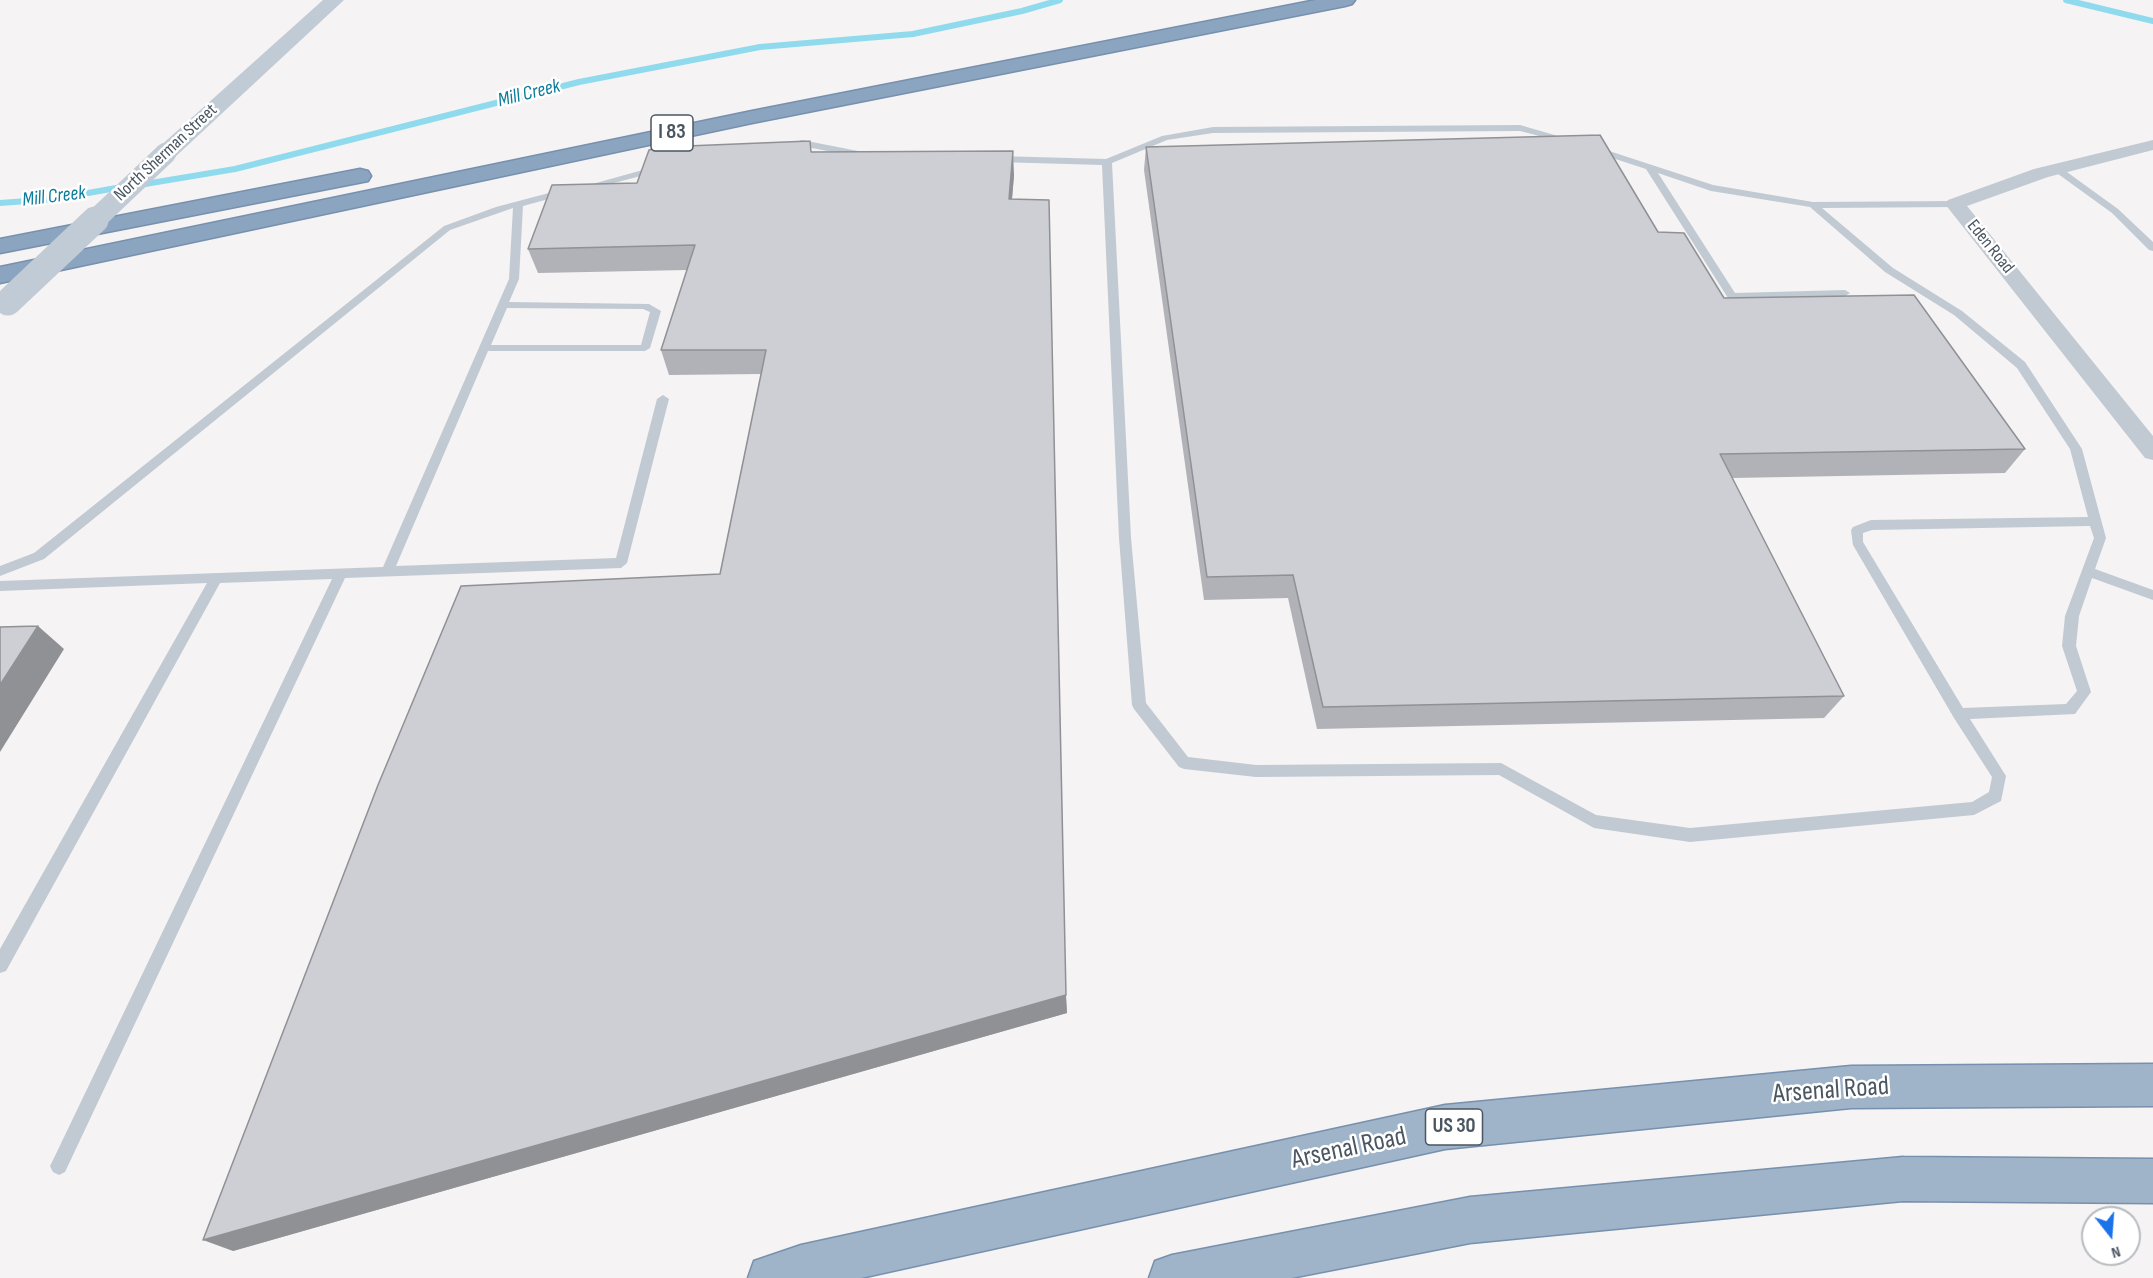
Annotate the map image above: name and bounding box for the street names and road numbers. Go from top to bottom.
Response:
street label: North Sherman Street [110,100,222,206]
road number: I 83 [651,115,693,151]
street label: Eden Road [1962,216,2018,278]
street label: Arsenal Road [1772,1071,1890,1111]
road number: US 30 [1426,1109,1482,1145]
street label: Arsenal Road [1289,1121,1409,1177]

